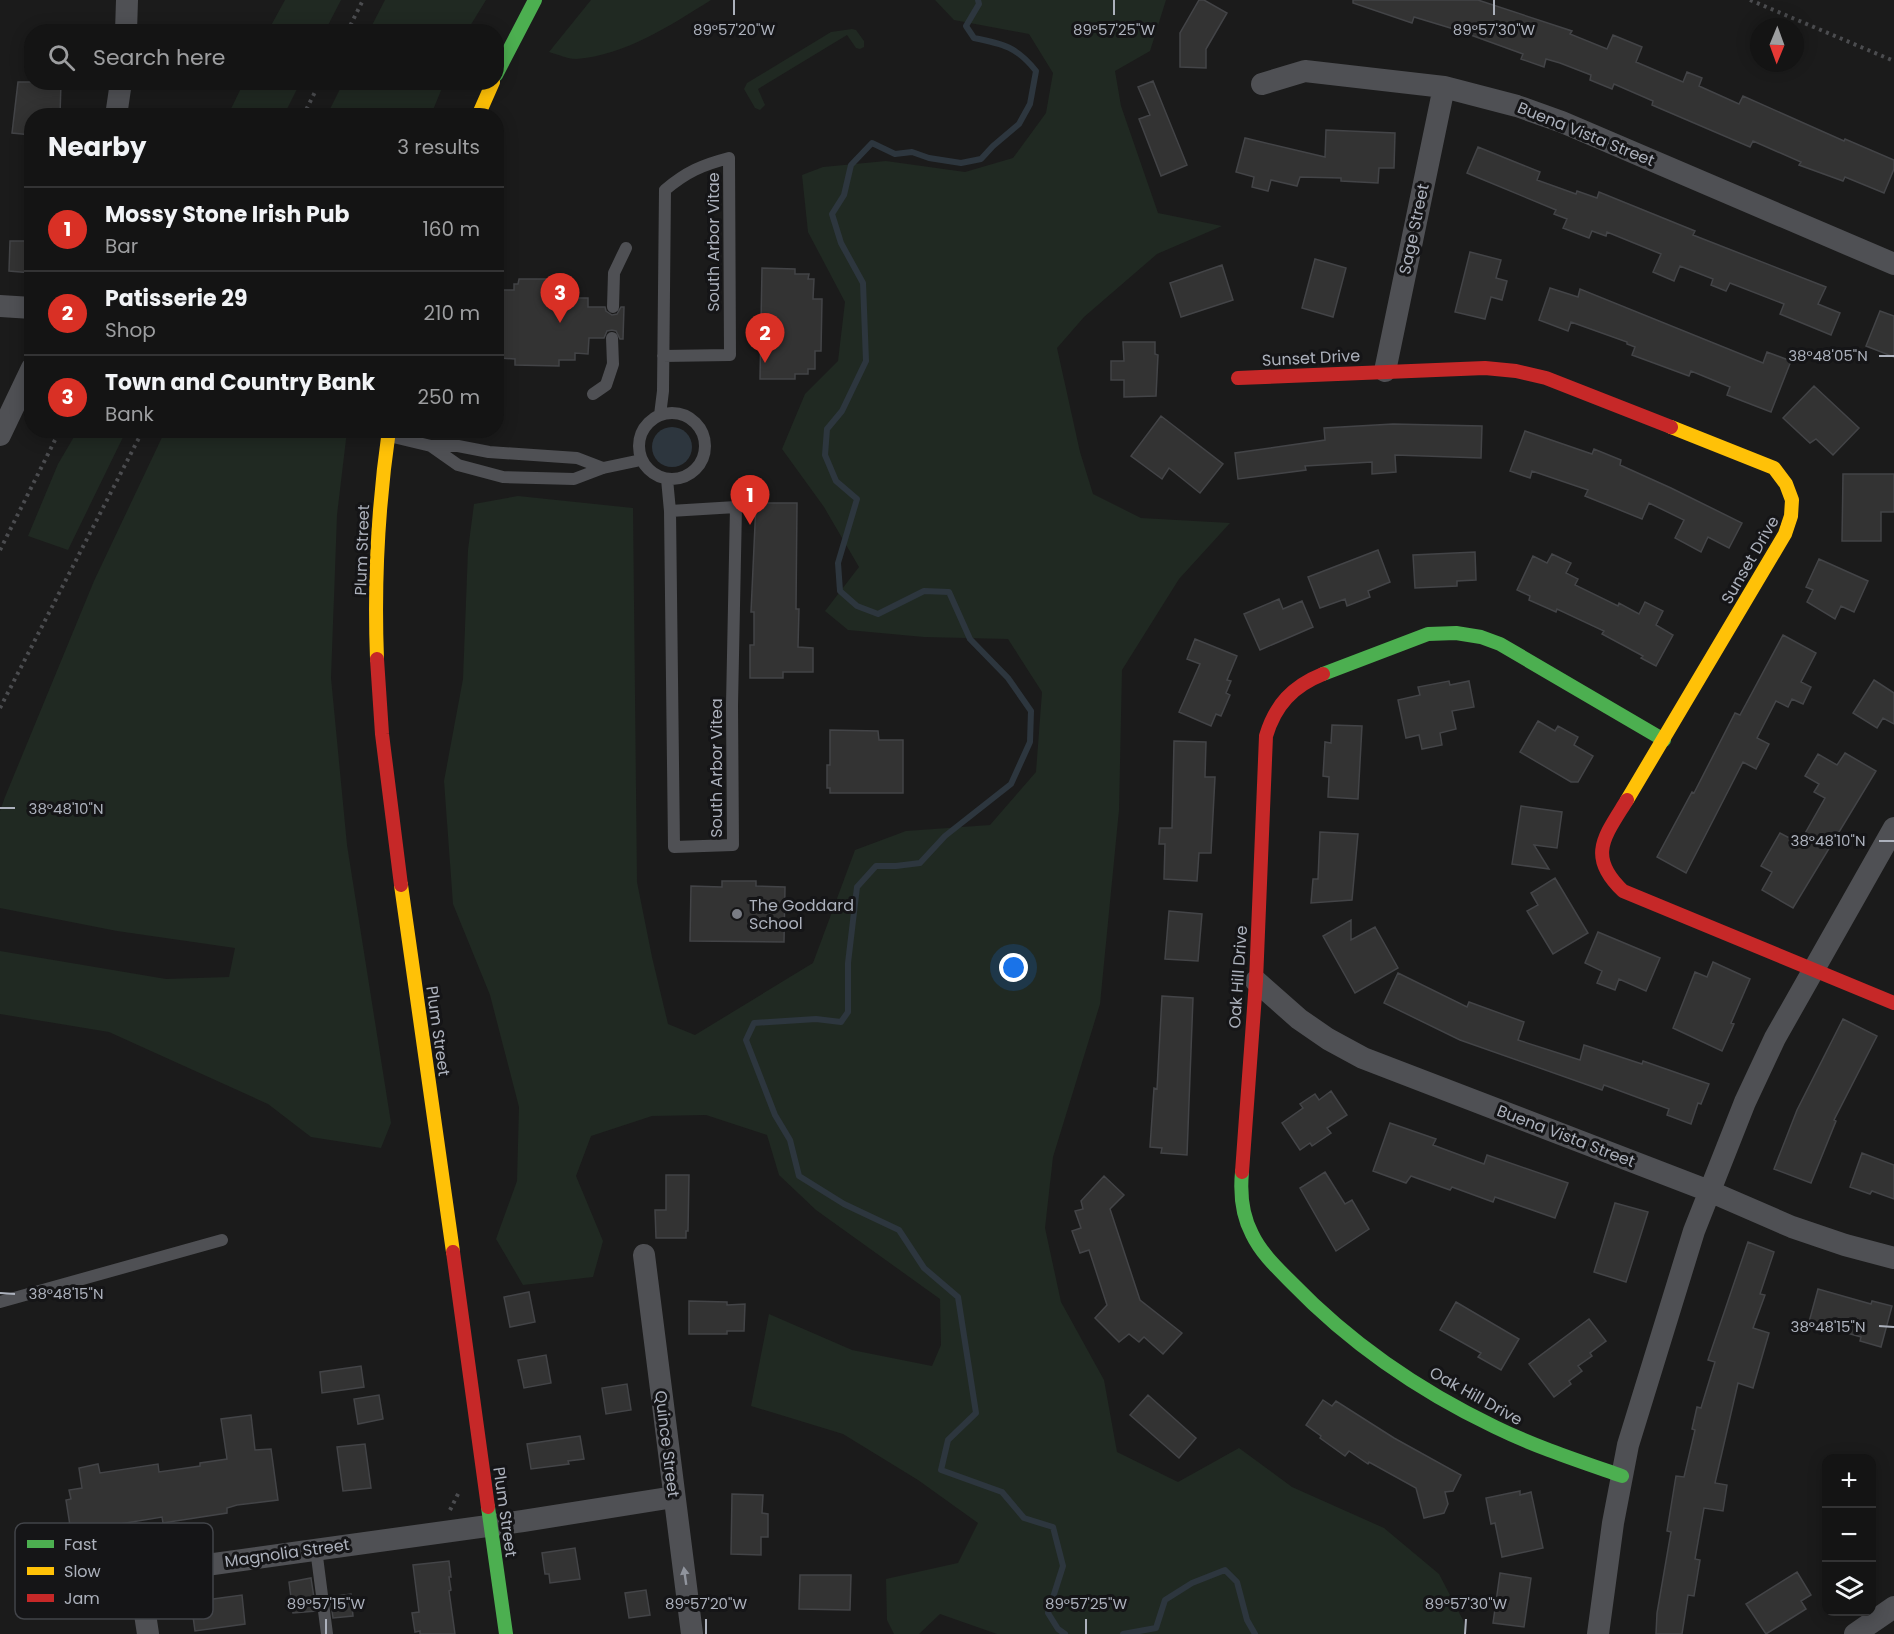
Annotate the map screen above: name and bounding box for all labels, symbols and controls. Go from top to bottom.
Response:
north arrow [1750,18,1804,72]
text: 89°57'20"W [693,19,775,40]
text: 89°57'25"W [1073,19,1155,40]
text: 89°57'30"W [1453,19,1536,40]
search box [24,24,504,90]
icon: search [45,41,78,74]
text: Search here [93,42,226,73]
street label: Buena Vista Street [1514,96,1658,172]
text: Nearby [48,129,146,165]
text: 3 results [397,133,480,161]
street label: South Arbor Vitae [702,172,725,312]
street label: Sage Street [1393,181,1435,276]
text: Mossy Stone Irish Pub [105,199,350,230]
text: 1 [64,215,71,243]
text: 160 m [422,215,480,243]
text: Bar [105,232,138,260]
pin: 3 [540,274,580,323]
text: Patisserie 29 [105,283,247,314]
text: 2 [62,299,73,327]
text: 210 m [424,299,480,327]
pin: 2 [746,314,784,363]
text: Shop [105,316,156,344]
street label: Sunset Drive [1261,344,1361,372]
text: 38°48'05"N [1788,345,1868,366]
text: Town and Country Bank [105,367,375,398]
text: 3 [61,383,74,411]
text: 250 m [417,383,480,411]
text: Bank [105,400,154,428]
pin: 1 [730,476,770,525]
street label: Plum Street [349,504,375,596]
street label: Sunset Drive [1715,512,1785,608]
street label: South Arbor Vitea [705,698,728,838]
text: 38°48'10"N [29,798,103,819]
text: 38°48'10"N [1791,830,1865,851]
place label: The Goddard School [749,894,854,935]
marker: The Goddard School [730,907,744,921]
street label: Oak Hill Drive [1223,925,1253,1029]
your location [999,953,1028,982]
street label: Plum Street [420,984,456,1078]
street label: Buena Vista Street [1494,1099,1639,1173]
text: 38°48'15"N [29,1283,103,1304]
text: 38°48'15"N [1791,1316,1865,1337]
street label: Oak Hill Drive [1425,1361,1527,1431]
street label: Quince Street [649,1389,685,1499]
map controls [1822,1454,1876,1616]
button: + [1822,1454,1876,1508]
street label: Plum Street [487,1465,523,1559]
button: − [1822,1508,1876,1562]
legend [15,1523,213,1619]
text: Fast [64,1533,97,1556]
street label: Magnolia Street [223,1533,351,1573]
text: Slow [64,1560,101,1583]
button: layers [1822,1562,1876,1616]
one-way arrow [680,1566,690,1585]
text: Jam [64,1587,100,1610]
text: 89°57'15"W [287,1593,366,1614]
text: 89°57'20"W [665,1593,747,1614]
text: 89°57'25"W [1045,1593,1127,1614]
text: 89°57'30"W [1425,1593,1508,1614]

